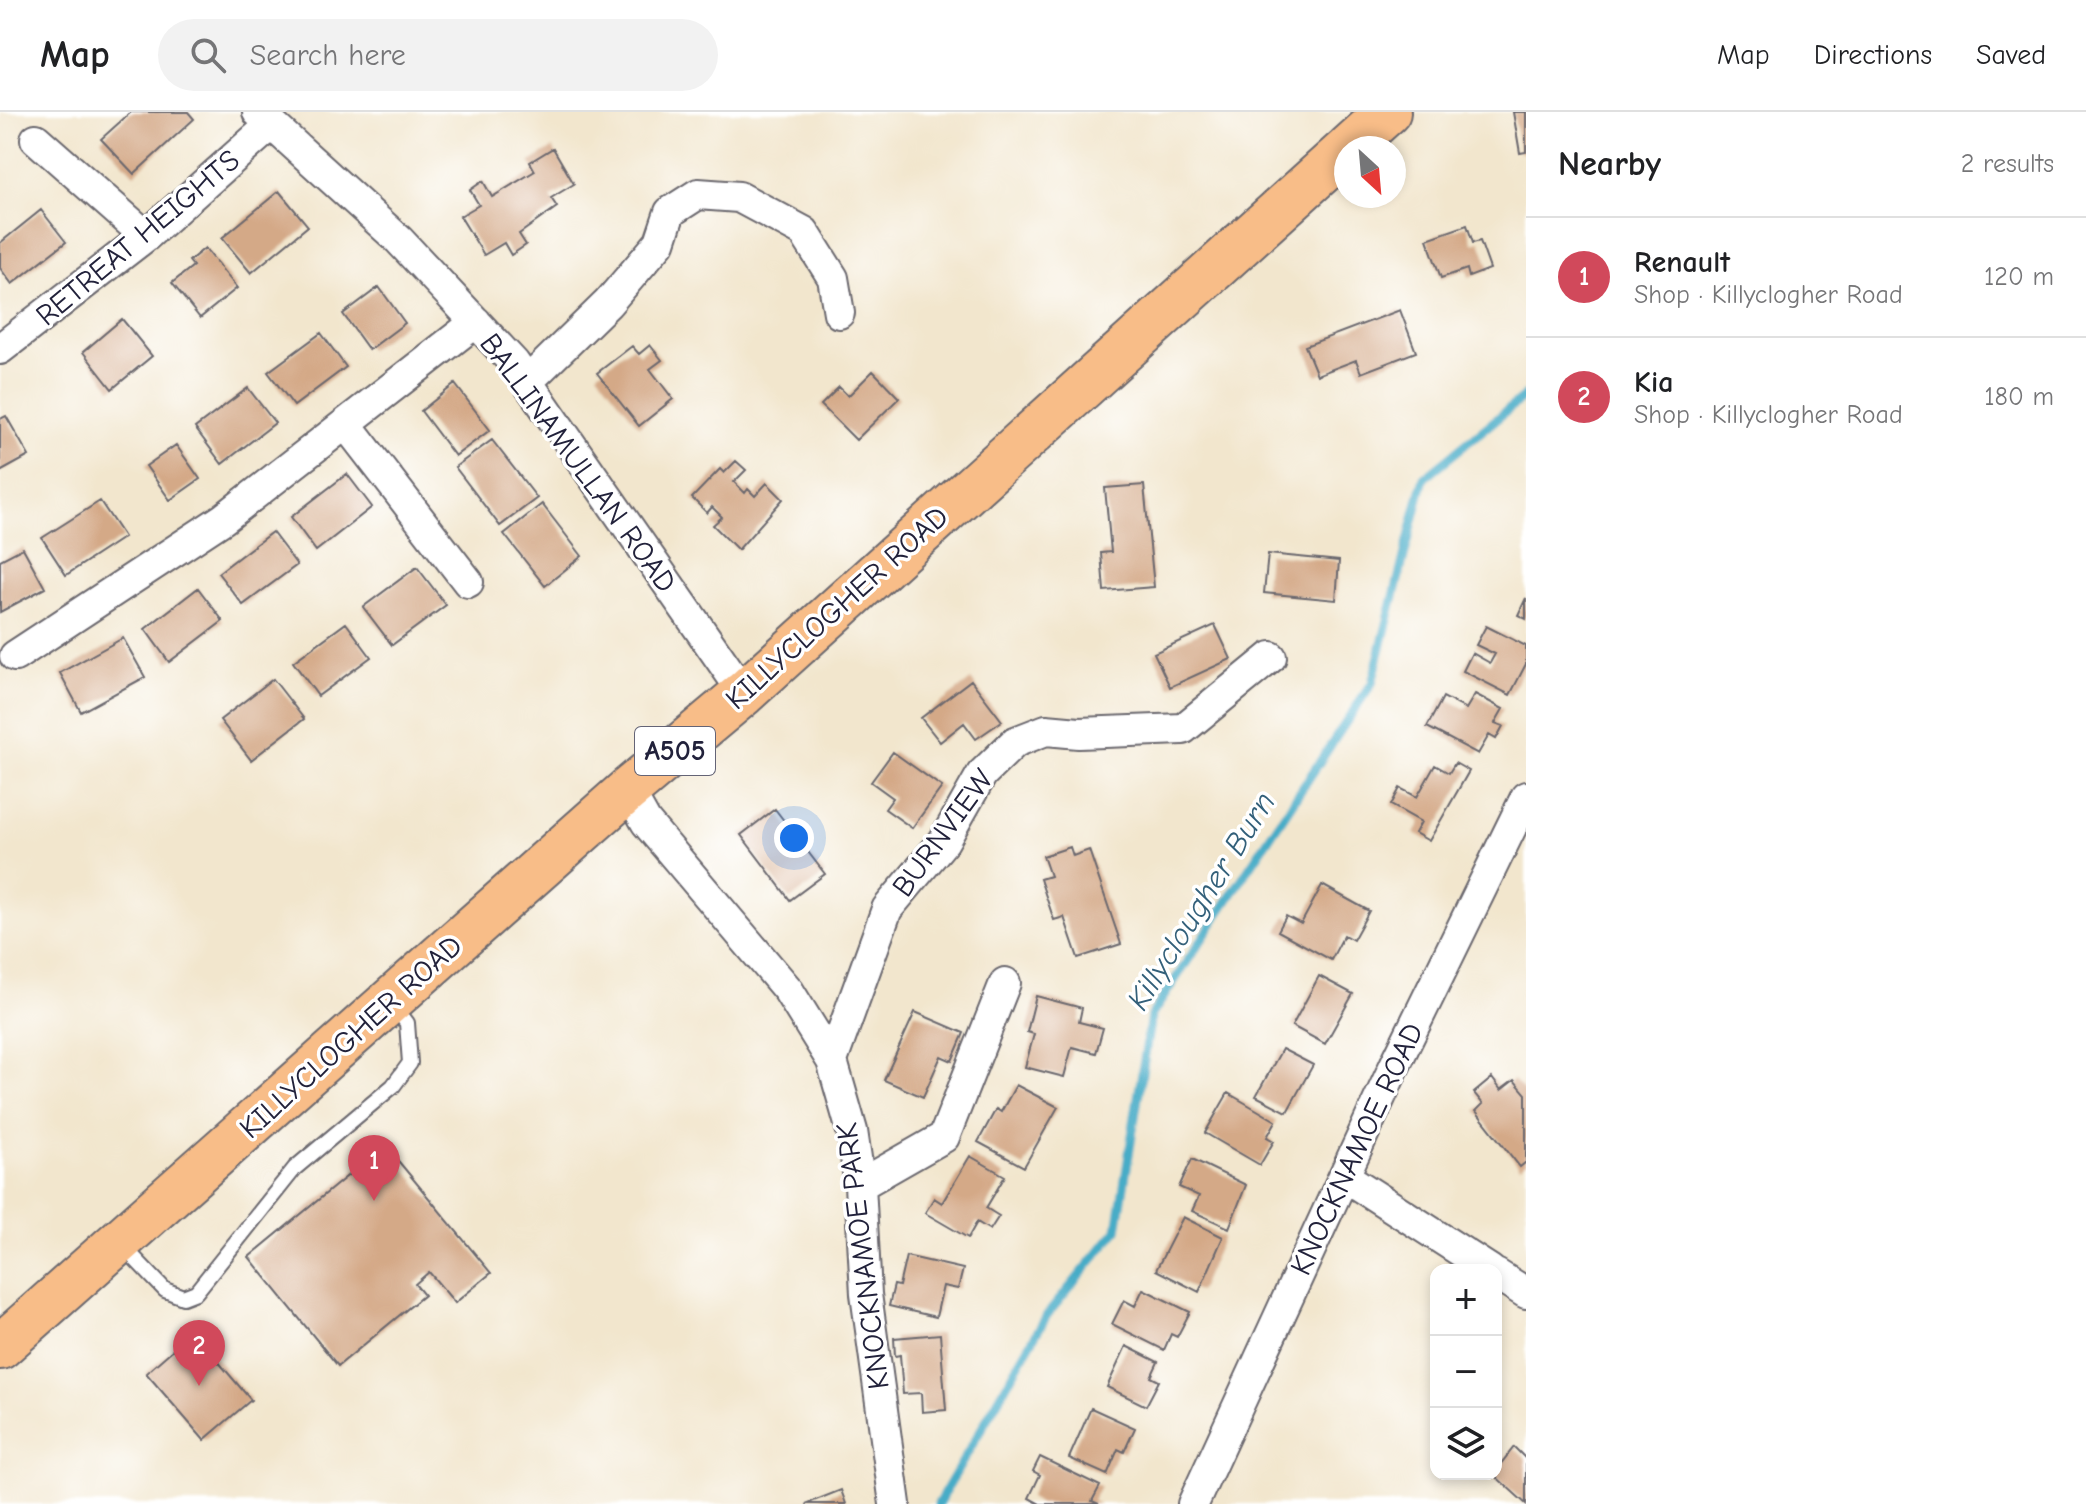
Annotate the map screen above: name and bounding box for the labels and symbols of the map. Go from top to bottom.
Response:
north arrow [1334,136,1406,208]
street label: RETREAT HEIGHTS [29,143,247,333]
street label: BALLINAMULLAN ROAD [472,327,684,599]
street label: KILLYCLOGHER ROAD [719,499,955,717]
road number: A505 [635,727,715,775]
street label: BURNVIEW [885,762,1001,904]
water label: Killyclougher Burn [1119,785,1283,1017]
your location [774,818,814,858]
street label: KILLYCLOGHER ROAD [233,928,469,1146]
street label: KNOCKNAMOE ROAD [1283,1017,1431,1281]
street label: KNOCKNAMOE PARK [829,1120,897,1391]
pin: 1 [348,1135,400,1201]
pin: 2 [173,1320,225,1386]

